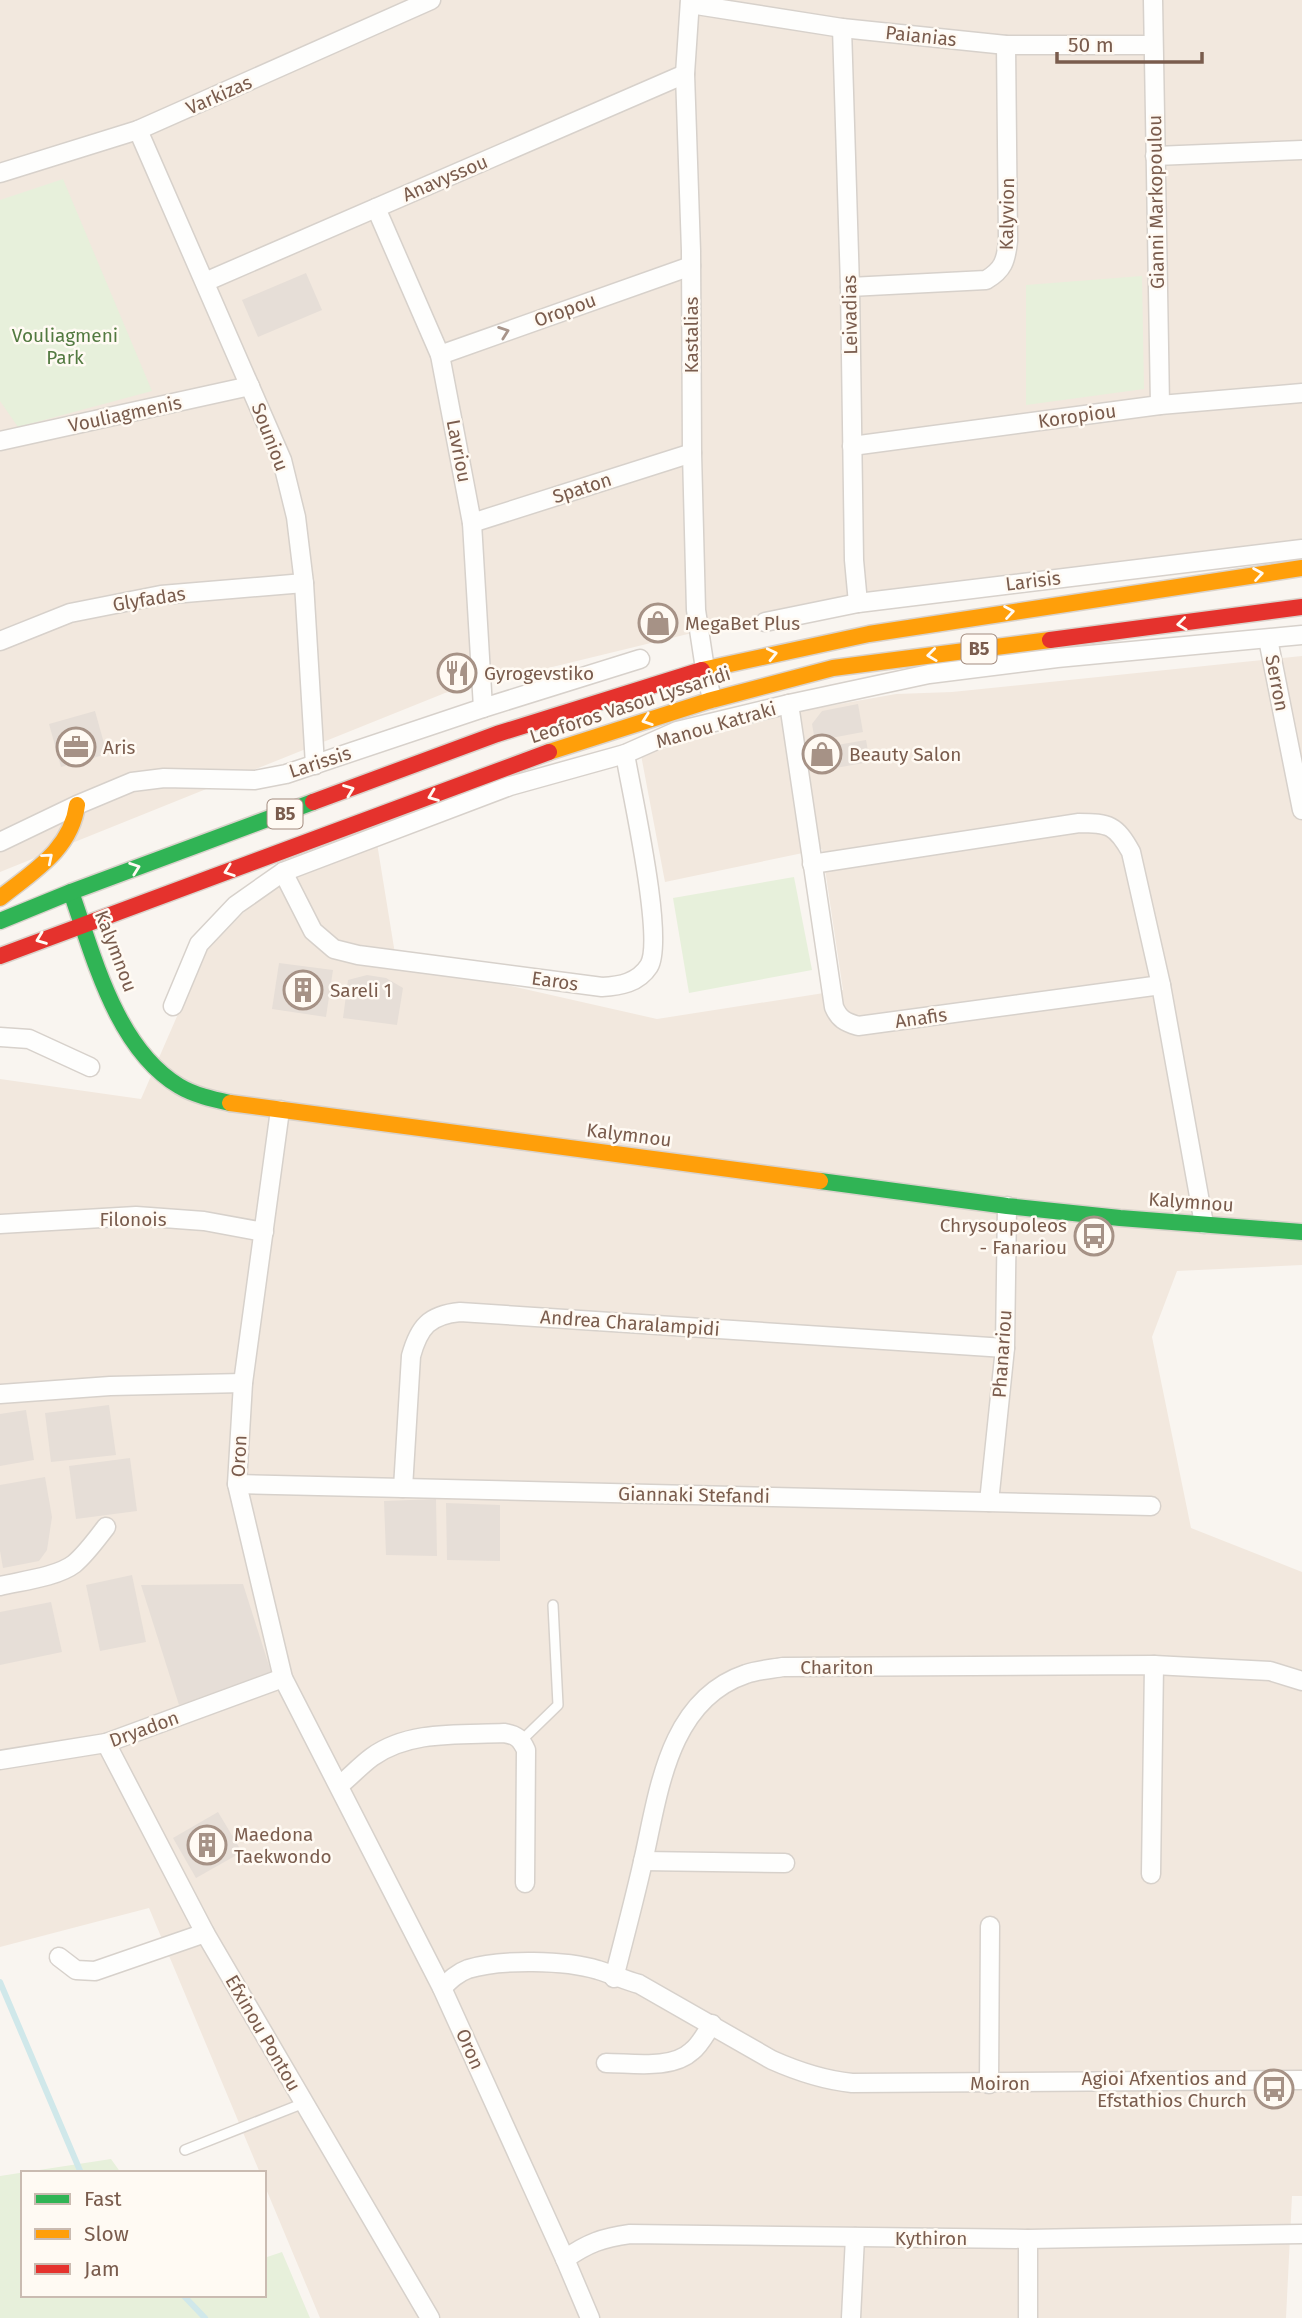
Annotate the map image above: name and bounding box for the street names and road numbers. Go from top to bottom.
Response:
street label: Paianias [884,21,958,51]
street label: Varkizas [183,70,256,120]
street label: Gianni Markopoulou [1143,115,1169,289]
street label: Anavyssou [399,150,491,206]
street label: Kalyvion [995,177,1019,251]
street label: Leivadias [838,275,862,355]
street label: Oropou [531,288,599,332]
street label: Kastalias [680,296,703,373]
street label: Vouliagmenis [66,391,184,437]
street label: Koropiou [1036,399,1118,433]
street label: Souniou [247,400,293,474]
street label: Lavriou [442,418,476,484]
street label: Spaton [550,468,614,508]
street label: Larisis [1004,566,1062,596]
street label: Glyfadas [111,582,187,616]
road number: B5 [962,634,996,664]
street label: Serron [1260,653,1294,713]
street label: Leoforos Vasou Lyssaridi [527,662,733,748]
street label: Manou Katraki [653,697,779,753]
street label: Larissis [286,741,354,783]
road number: B5 [268,800,302,828]
street label: Kalymnou [90,907,142,995]
street label: Earos [530,966,580,996]
street label: Anafis [894,1003,949,1033]
street label: Kalymnou [585,1118,673,1152]
street label: Kalymnou [1148,1188,1234,1216]
street label: Filonois [99,1208,167,1231]
street label: Andrea Charalampidi [539,1305,721,1341]
street label: Phanariou [987,1309,1017,1399]
street label: Oron [226,1434,252,1478]
street label: Giannaki Stefandi [618,1482,770,1508]
street label: Chariton [800,1656,874,1679]
street label: Dryadon [106,1706,182,1752]
street label: Efxinou Pontou [220,1971,306,2095]
street label: Oron [451,2025,489,2073]
street label: Moiron [970,2072,1030,2095]
street label: Kythiron [895,2227,967,2250]

